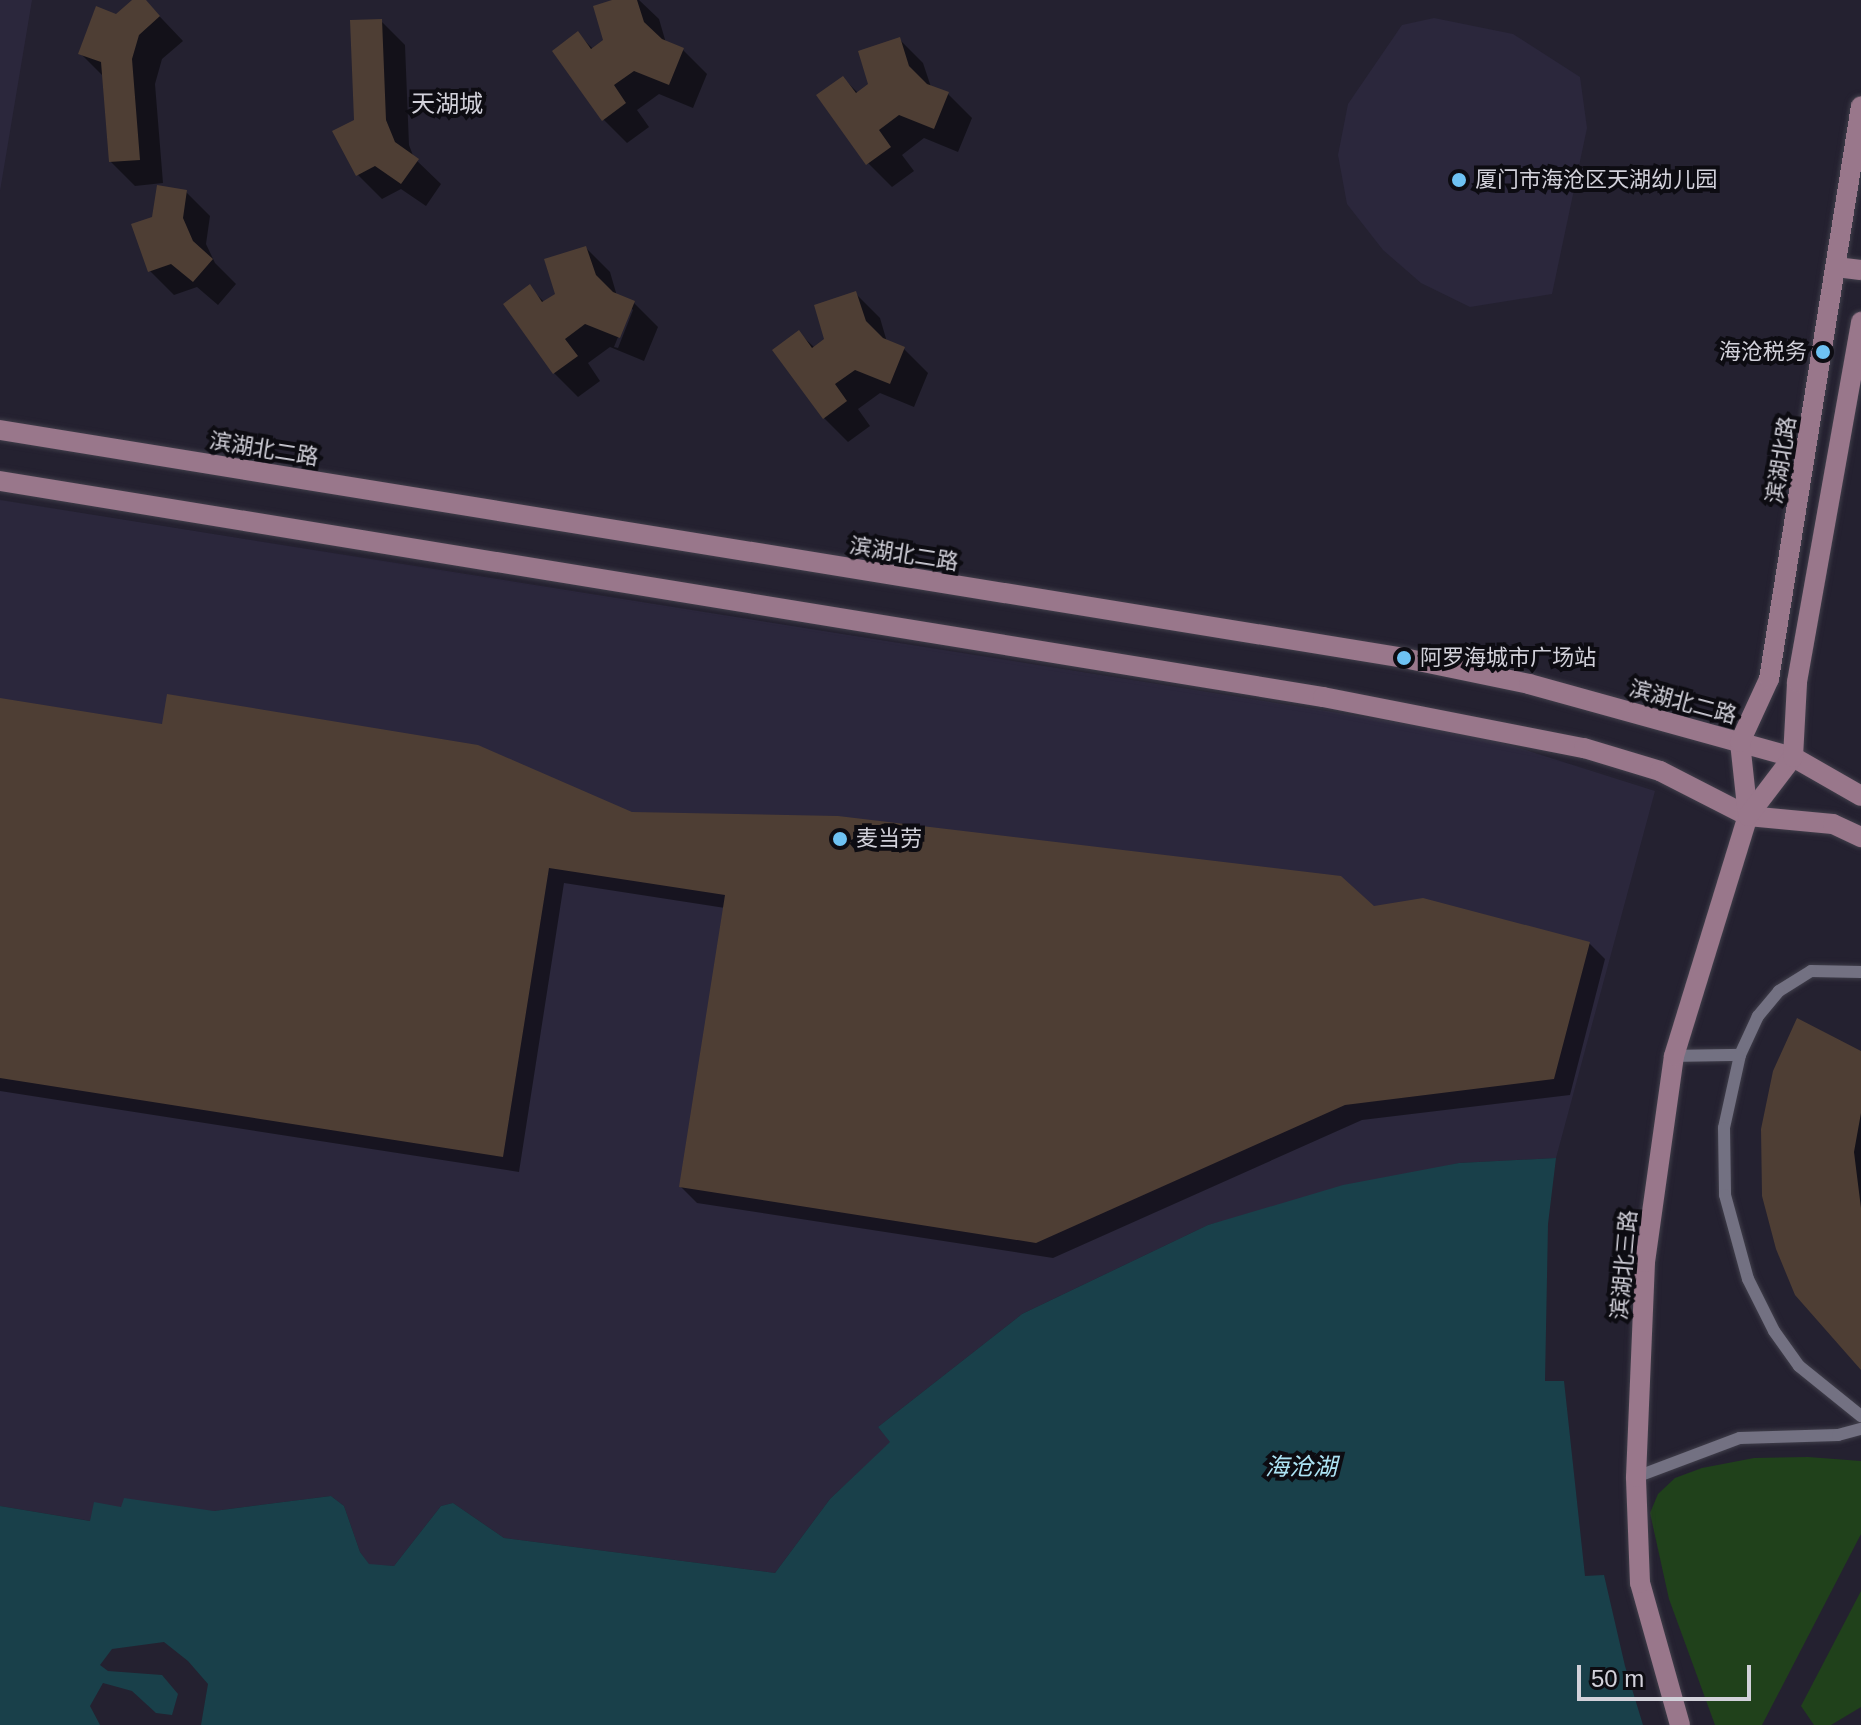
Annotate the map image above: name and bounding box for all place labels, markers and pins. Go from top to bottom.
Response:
place label: 厦门市海沧区天湖幼儿园 [1475,167,1717,193]
marker: 厦门市海沧区天湖幼儿园 [1450,171,1468,189]
place label: 海沧税务 [1719,339,1807,365]
marker: 海沧税务 [1814,343,1832,361]
place label: 阿罗海城市广场站 [1420,645,1596,671]
marker: 阿罗海城市广场站 [1395,649,1413,667]
place label: 麦当劳 [856,826,922,852]
marker: 麦当劳 [831,830,849,848]

